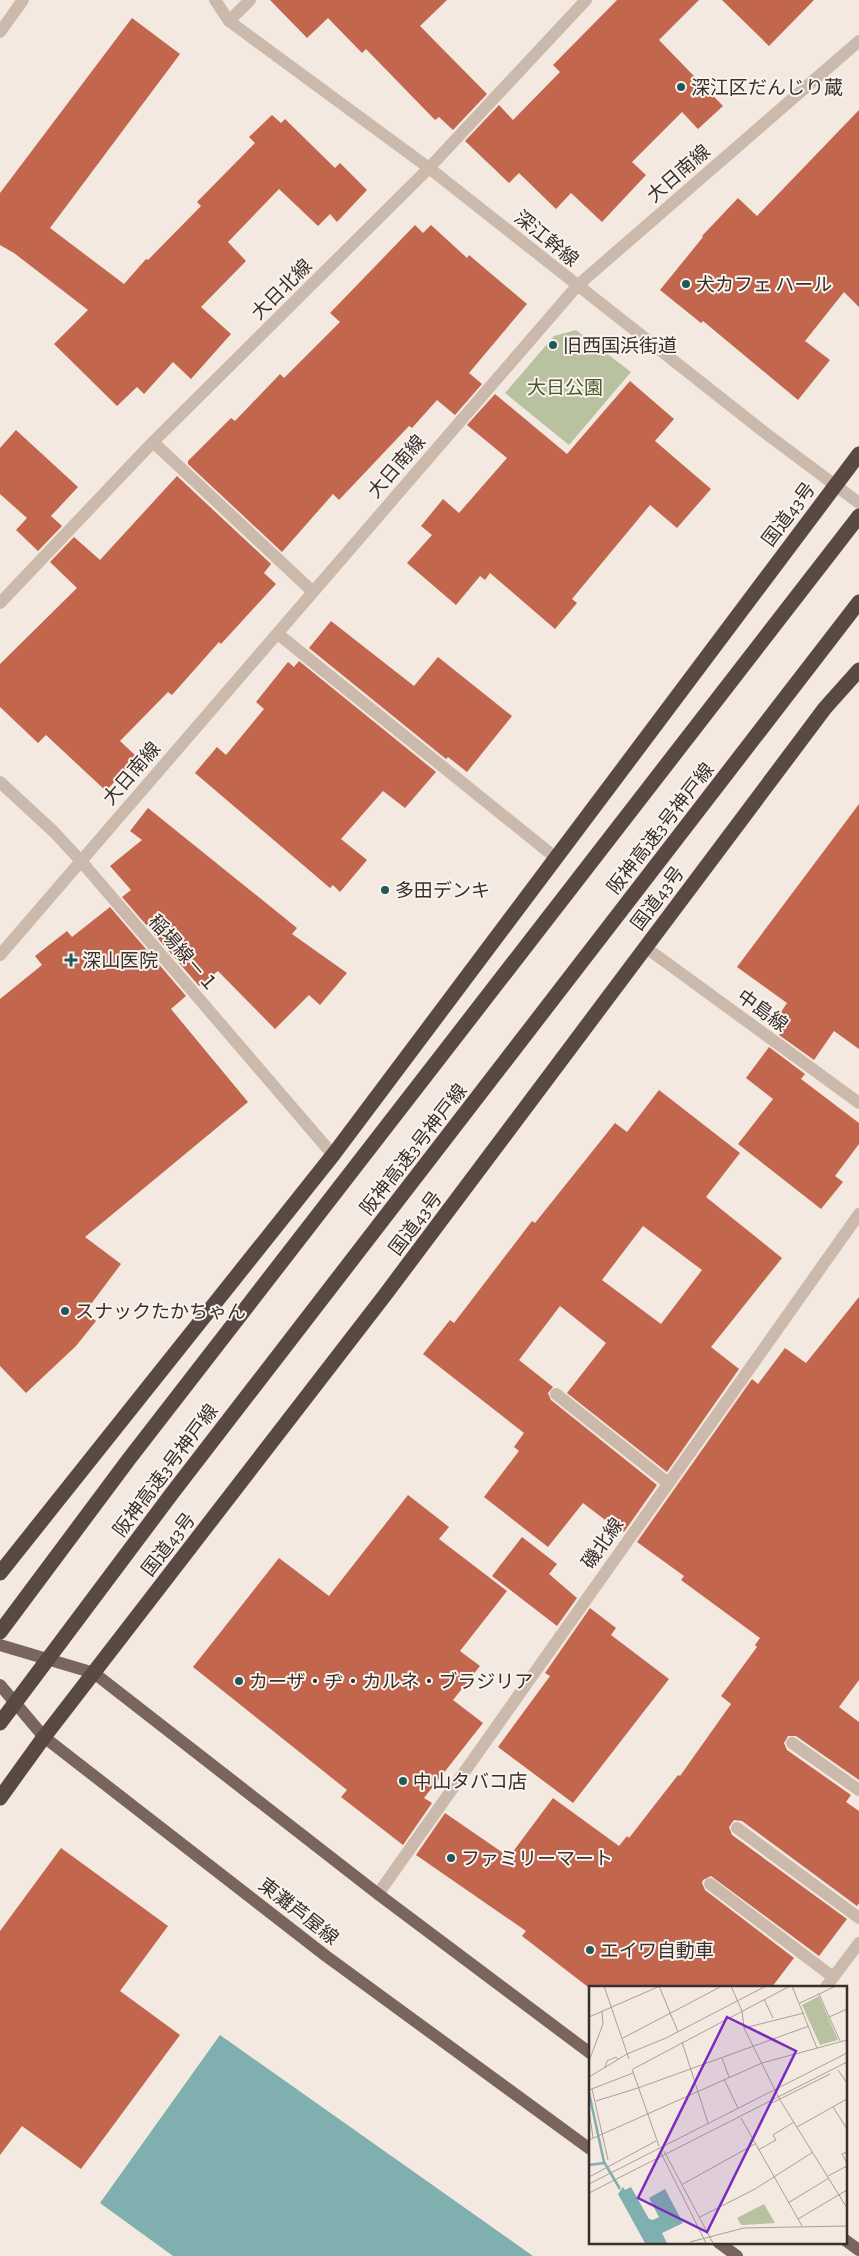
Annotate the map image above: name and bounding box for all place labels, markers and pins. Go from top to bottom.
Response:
place label: 深江区だんじり蔵 [691,78,843,98]
marker: 深江区だんじり蔵 [675,81,687,93]
place label: 犬カフェ ハール [696,275,832,295]
marker: 犬カフェ ハール [680,278,692,290]
place label: 旧西国浜街道 [563,336,677,356]
marker: 旧西国浜街道 [547,339,559,351]
place label: 多田デンキ [395,880,490,901]
marker: 多田デンキ [379,884,391,896]
place label: 深山医院 [82,951,158,971]
marker: 深山医院 [64,953,78,967]
place label: スナックたかちゃん [75,1302,246,1322]
marker: スナックたかちゃん [59,1305,71,1317]
place label: カーザ・ヂ・カルネ・ブラジリア [249,1671,533,1692]
marker: カーザ・ヂ・カルネ・ブラジリア [233,1675,245,1687]
place label: 中山タバコ店 [413,1771,527,1792]
marker: 中山タバコ店 [397,1775,409,1787]
place label: ファミリーマート [461,1850,613,1869]
marker: ファミリーマート [445,1852,457,1864]
place label: エイワ自動車 [600,1941,714,1961]
marker: エイワ自動車 [584,1944,596,1956]

